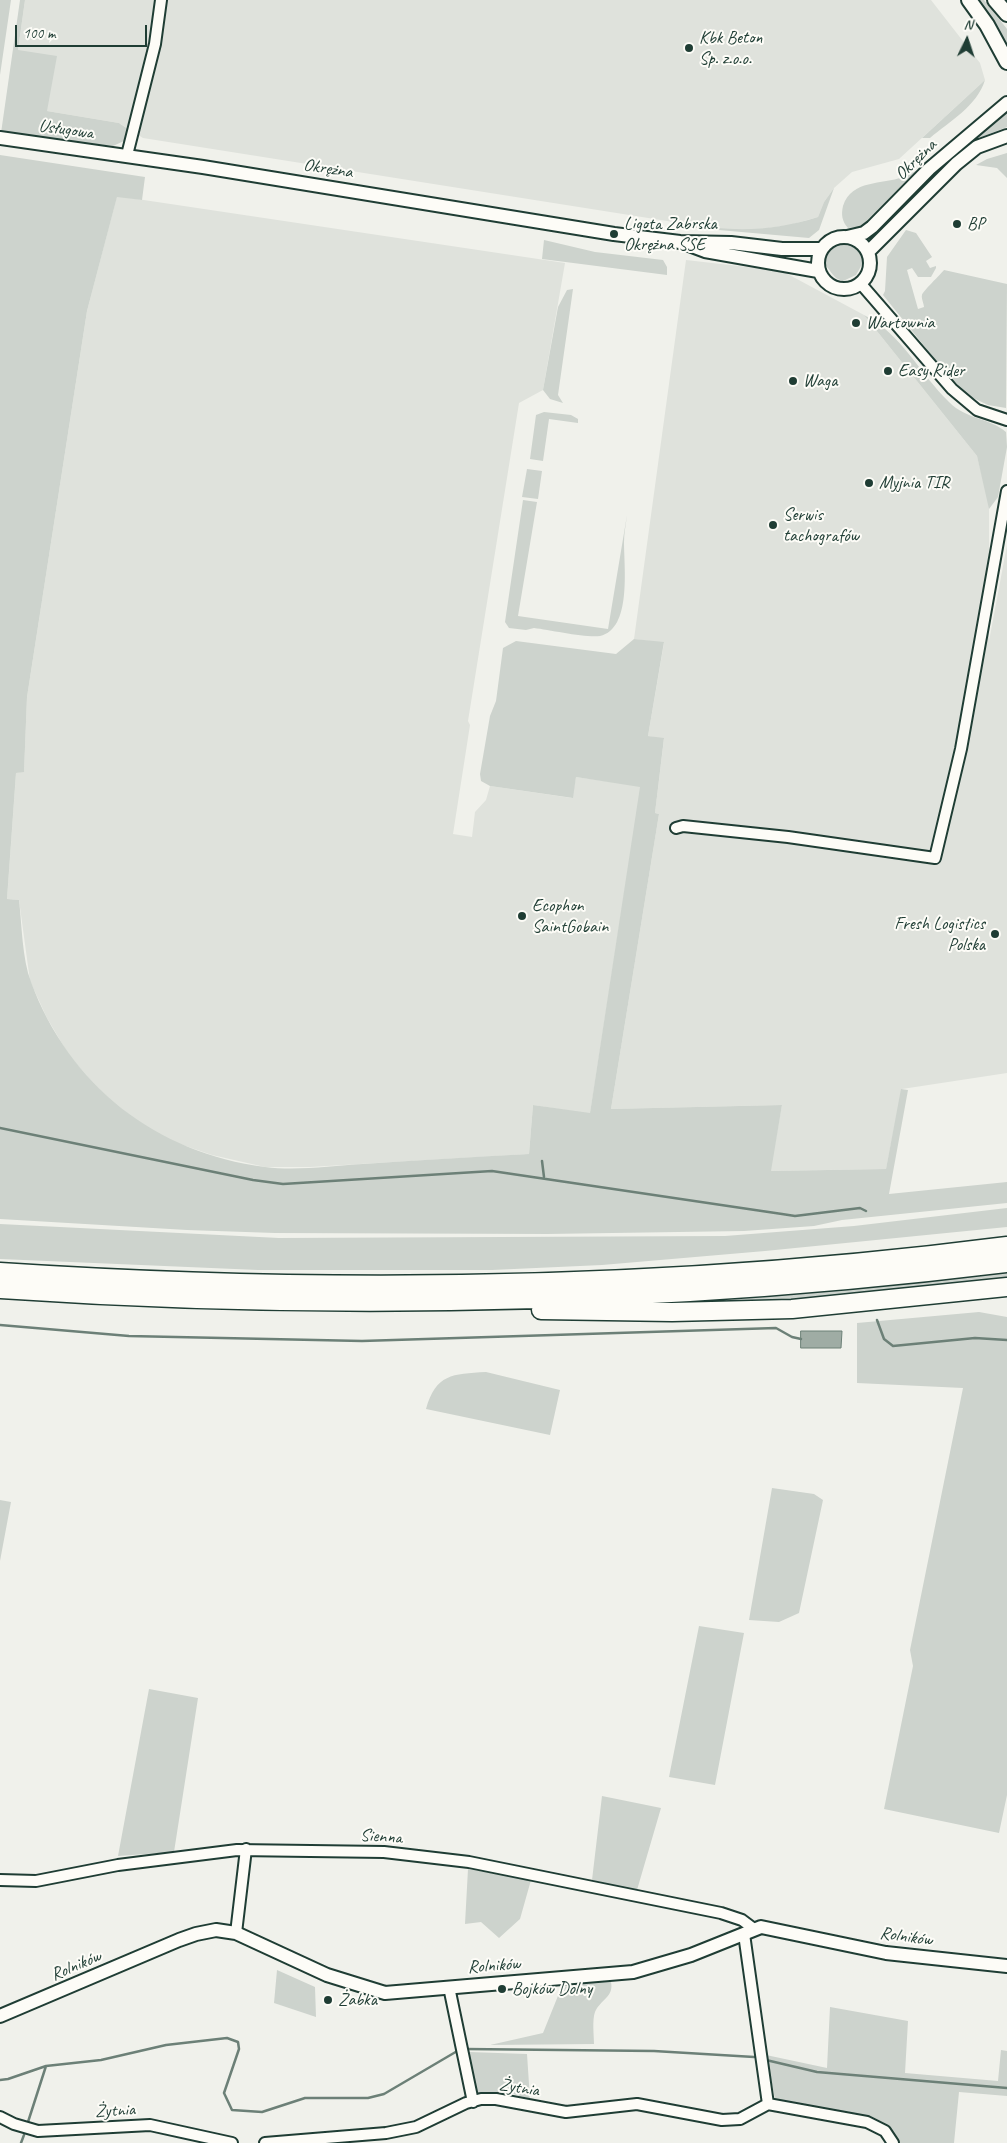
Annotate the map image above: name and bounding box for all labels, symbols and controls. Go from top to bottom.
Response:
scale bar [18,15,150,47]
north arrow [942,15,992,65]
text: N [963,16,973,33]
text: 100 m [23,24,55,43]
place label: Kbk Beton Sp. z.o.o. [699,27,762,70]
marker: Kbk Beton Sp. z.o.o. [683,42,695,54]
street label: Usługowa [37,115,95,145]
street label: Okrężna [891,135,941,185]
street label: Okrężna [302,154,354,184]
place label: Ligota Zabrska Okrężna SSE [624,213,717,255]
place label: BP [967,213,985,235]
marker: BP [951,218,963,230]
marker: Ligota Zabrska Okrężna SSE [608,228,620,240]
place label: Wartownia [866,312,934,334]
marker: Wartownia [850,317,862,329]
place label: Easy Rider [898,360,964,382]
marker: Easy Rider [882,365,894,377]
place label: Waga [803,370,837,392]
marker: Waga [787,375,799,387]
place label: Myjnia TIR [879,472,949,494]
marker: Myjnia TIR [863,477,875,489]
place label: Serwis tachografów [783,504,859,546]
marker: Serwis tachografów [767,519,779,531]
place label: Ecophon SaintGobain [532,895,608,938]
marker: Ecophon SaintGobain [516,910,528,922]
place label: Fresh Logistics Polska [894,913,985,956]
marker: Fresh Logistics Polska [989,928,1001,940]
street label: Sienna [359,1825,403,1849]
street label: Rolników [878,1923,934,1951]
street label: Rolników [48,1946,104,1986]
street label: Rolników [467,1953,521,1979]
place label: Bojków Dolny [512,1978,592,2000]
marker: Bojków Dolny [496,1983,508,1995]
place label: Żabka [338,1989,377,2011]
marker: Żabka [322,1994,334,2006]
street label: Żytnia [497,2074,541,2102]
street label: Żytnia [94,2099,136,2123]

